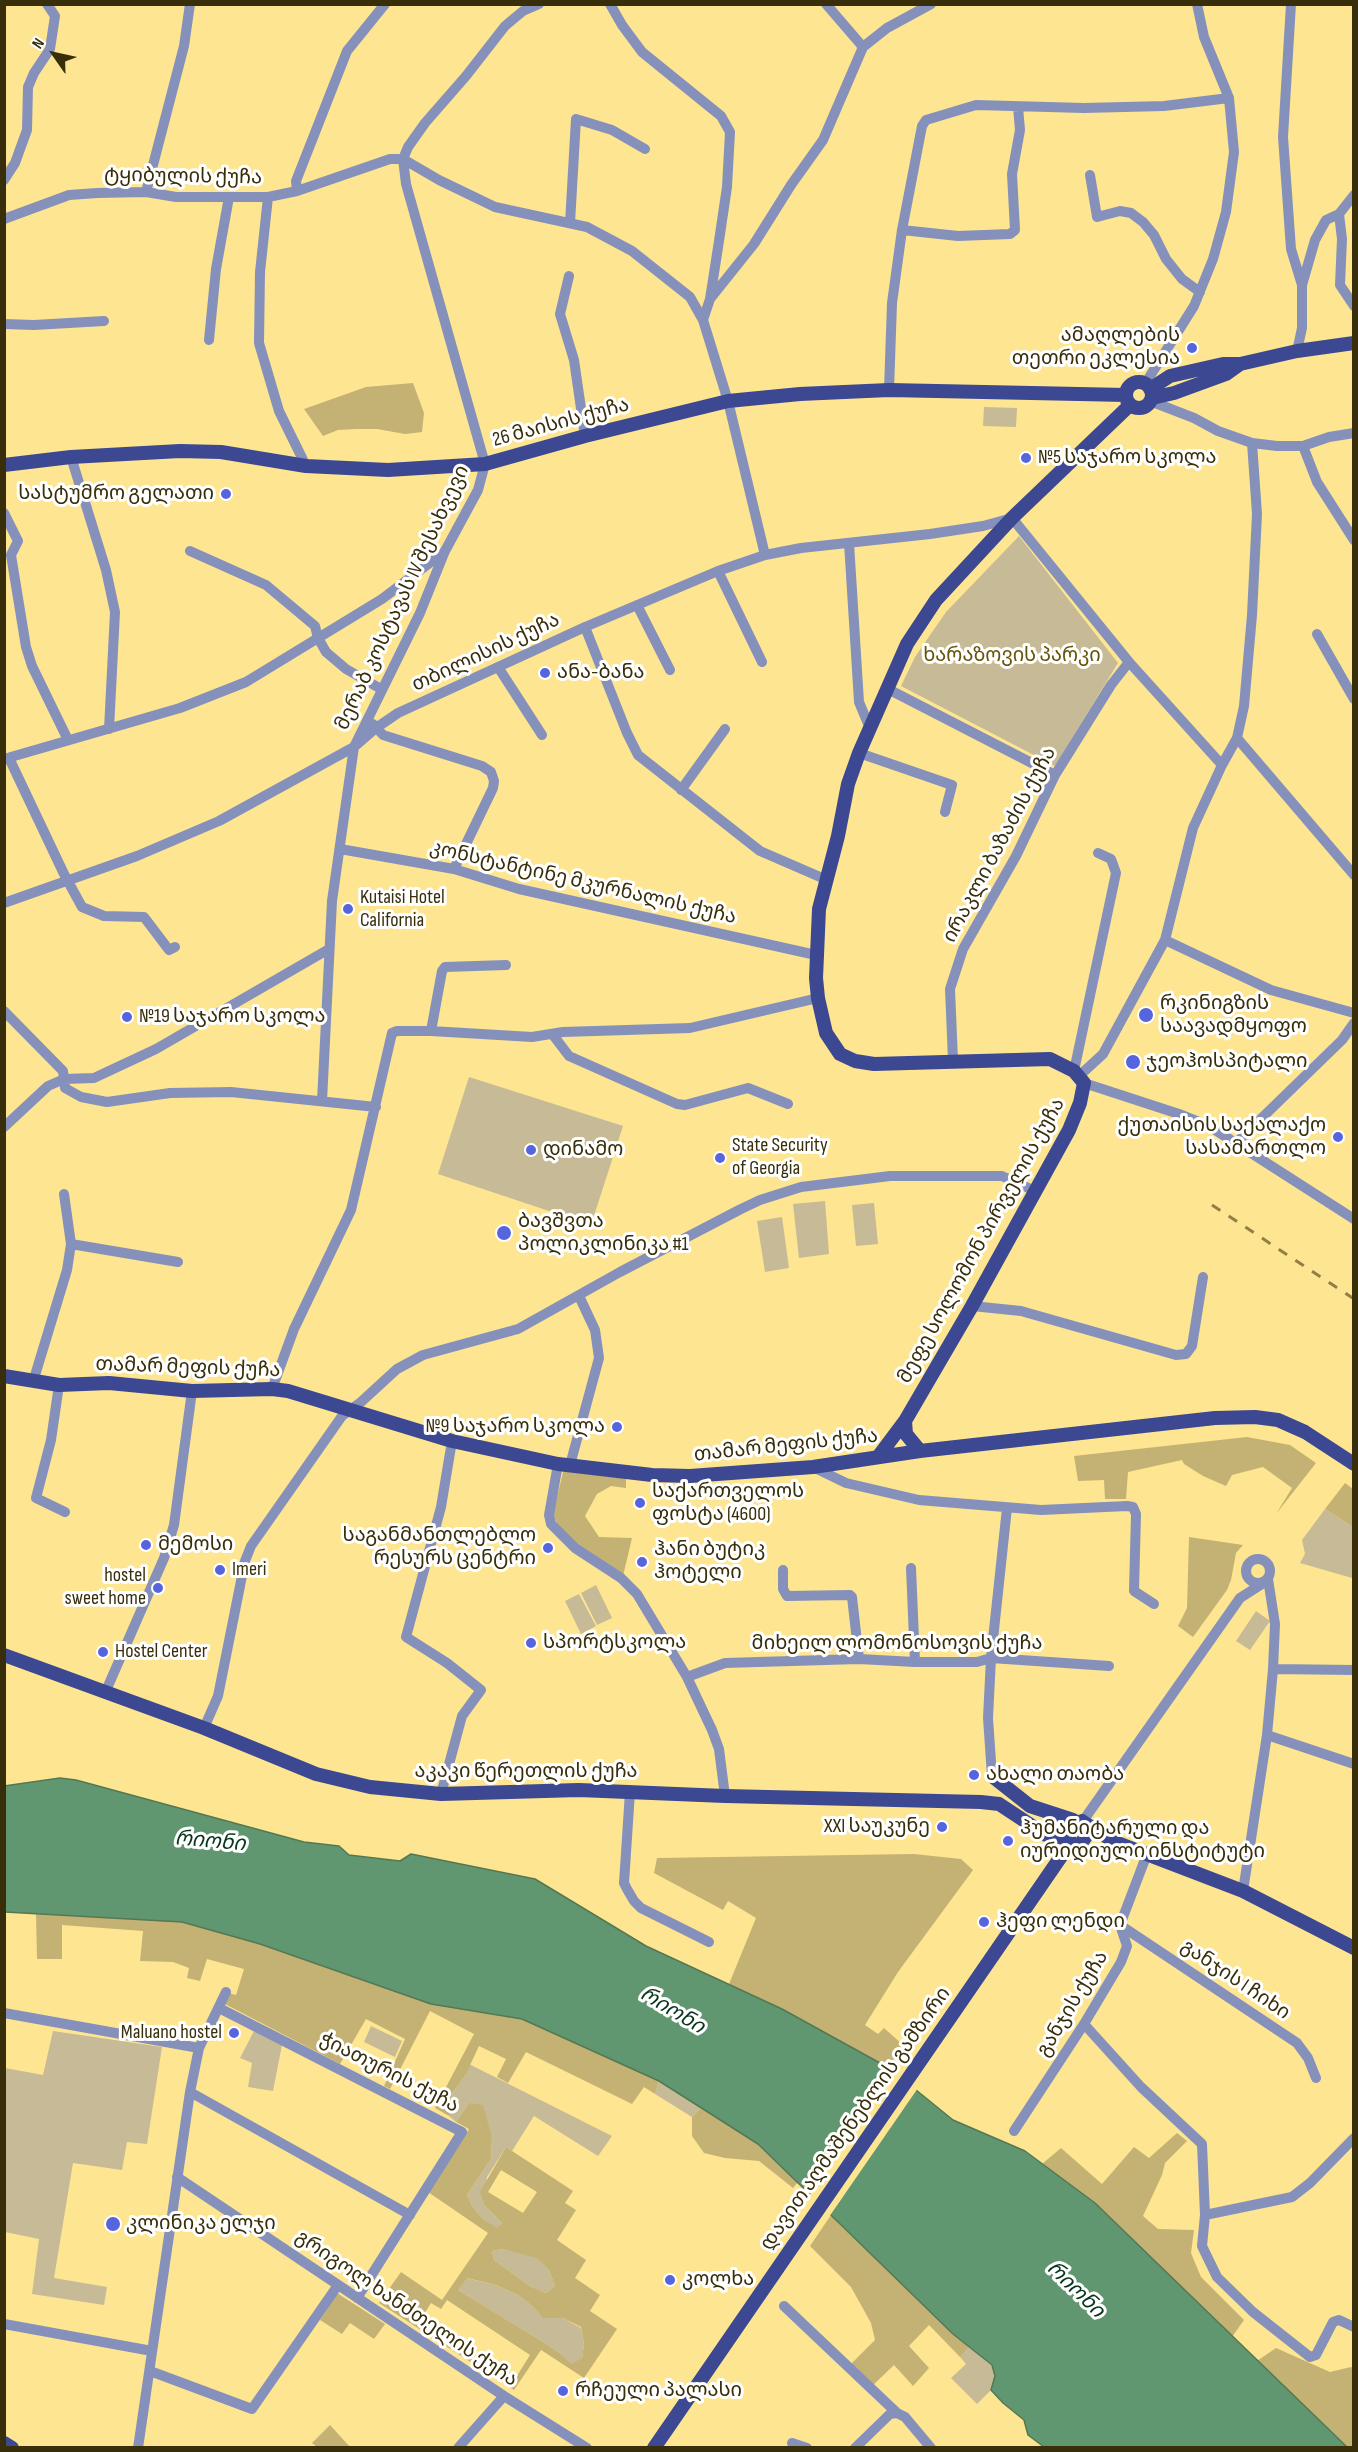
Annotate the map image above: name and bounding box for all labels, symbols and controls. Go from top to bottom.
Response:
north arrow [24,24,84,84]
text: N [28,35,49,53]
street label: ტყიბულის ქუჩა [104,164,262,190]
place label: ამაღლების თეთრი ეკლესია [1012,324,1180,371]
marker: ამაღლების თეთრი ეკლესია [1185,341,1199,355]
street label: 26 მაისის ქუჩა [490,393,632,453]
place label: №5 საჯარო სკოლა [1038,446,1217,470]
marker: №5 საჯარო სკოლა [1019,451,1033,465]
street label: მერაბ კოსტავას IV შესახვევი [331,462,475,734]
place label: სასტუმრო გელათი [18,482,214,506]
marker: სასტუმრო გელათი [219,487,233,501]
street label: თბილისის ქუჩა [408,608,564,698]
park label: ხარაზოვის პარკი [923,644,1101,668]
place label: ანა-ბანა [557,661,645,685]
marker: ანა-ბანა [538,666,552,680]
street label: ირაკლი ბაზაძის ქუჩა [938,743,1062,947]
street label: კონსტანტინე მკურნალის ქუჩა [428,836,738,930]
place label: Kutaisi Hotel California [360,886,445,933]
marker: Kutaisi Hotel California [341,902,355,916]
place label: რკინიგზის საავადმყოფო [1160,992,1307,1039]
place label: №19 საჯარო სკოლა [139,1005,325,1029]
marker: რკინიგზის საავადმყოფო [1137,1006,1155,1024]
marker: №19 საჯარო სკოლა [120,1010,134,1024]
place label: ჯეოჰოსპიტალი [1146,1050,1307,1074]
marker: ჯეოჰოსპიტალი [1124,1053,1142,1071]
street label: მეფე სოლომონ პირველის ქუჩა [893,1094,1071,1388]
place label: ქუთაისის საქალაქო სასამართლო [1118,1114,1326,1161]
marker: ქუთაისის საქალაქო სასამართლო [1331,1130,1345,1144]
place label: State Security of Georgia [732,1134,828,1181]
place label: დინამო [543,1138,623,1162]
marker: დინამო [524,1143,538,1157]
marker: State Security of Georgia [713,1151,727,1165]
place label: ბავშვთა პოლიკლინიკა #1 [518,1210,689,1257]
marker: ბავშვთა პოლიკლინიკა #1 [495,1224,513,1242]
street label: თამარ მეფის ქუჩა [95,1353,281,1383]
place label: №9 საჯარო სკოლა [426,1415,605,1439]
marker: №9 საჯარო სკოლა [610,1420,624,1434]
street label: თამარ მეფის ქუჩა [693,1424,879,1468]
place label: საქართველოს ფოსტა (4600) [652,1480,804,1527]
marker: საქართველოს ფოსტა (4600) [633,1496,647,1510]
place label: საგანმანთლებლო რესურს ცენტრი [343,1524,536,1571]
place label: მემოსი [158,1533,233,1557]
marker: მემოსი [139,1538,153,1552]
place label: ჰანი ბუტიკ ჰოტელი [654,1538,765,1585]
marker: საგანმანთლებლო რესურს ცენტრი [541,1541,555,1555]
marker: ჰანი ბუტიკ ჰოტელი [635,1555,649,1569]
place label: Imeri [232,1558,266,1582]
marker: Imeri [213,1563,227,1577]
place label: hostel sweet home [65,1564,146,1611]
marker: hostel sweet home [151,1581,165,1595]
place label: სპორტსკოლა [543,1631,686,1655]
street label: მიხეილ ლომონოსოვის ქუჩა [752,1632,1042,1656]
marker: სპორტსკოლა [524,1636,538,1650]
place label: Hostel Center [115,1640,207,1664]
marker: Hostel Center [96,1645,110,1659]
street label: აკაკი წერეთლის ქუჩა [414,1760,638,1784]
place label: ახალი თაობა [986,1763,1124,1787]
marker: ახალი თაობა [967,1768,981,1782]
place label: XXI საუკუნე [824,1815,930,1839]
place label: ჰუმანიტარული და იურიდიული ინსტიტუტი [1020,1817,1265,1864]
marker: XXI საუკუნე [935,1820,949,1834]
water label: რიონი [174,1826,246,1858]
marker: ჰუმანიტარული და იურიდიული ინსტიტუტი [1001,1834,1015,1848]
place label: ჰეფი ლენდი [996,1910,1125,1934]
marker: ჰეფი ლენდი [977,1915,991,1929]
street label: განჯის I ჩიხი [1176,1935,1294,2025]
street label: განჯის ქუჩა [1032,1947,1114,2061]
water label: რიონი [635,1982,709,2040]
street label: დავით აღმაშენებლის გამზირი [756,1983,956,2255]
place label: Maluano hostel [121,2021,222,2045]
marker: Maluano hostel [227,2026,241,2040]
street label: ჭიათურის ქუჩა [315,2028,463,2118]
place label: კლინიკა ელჯი [126,2212,276,2236]
marker: კლინიკა ელჯი [104,2215,122,2233]
street label: გრიგოლ ხანძთელის ქუჩა [290,2225,522,2393]
water label: რიონი [1041,2256,1109,2324]
place label: კოლხა [682,2268,754,2292]
marker: კოლხა [663,2273,677,2287]
place label: რჩეული პალასი [575,2379,742,2403]
marker: რჩეული პალასი [556,2384,570,2398]

